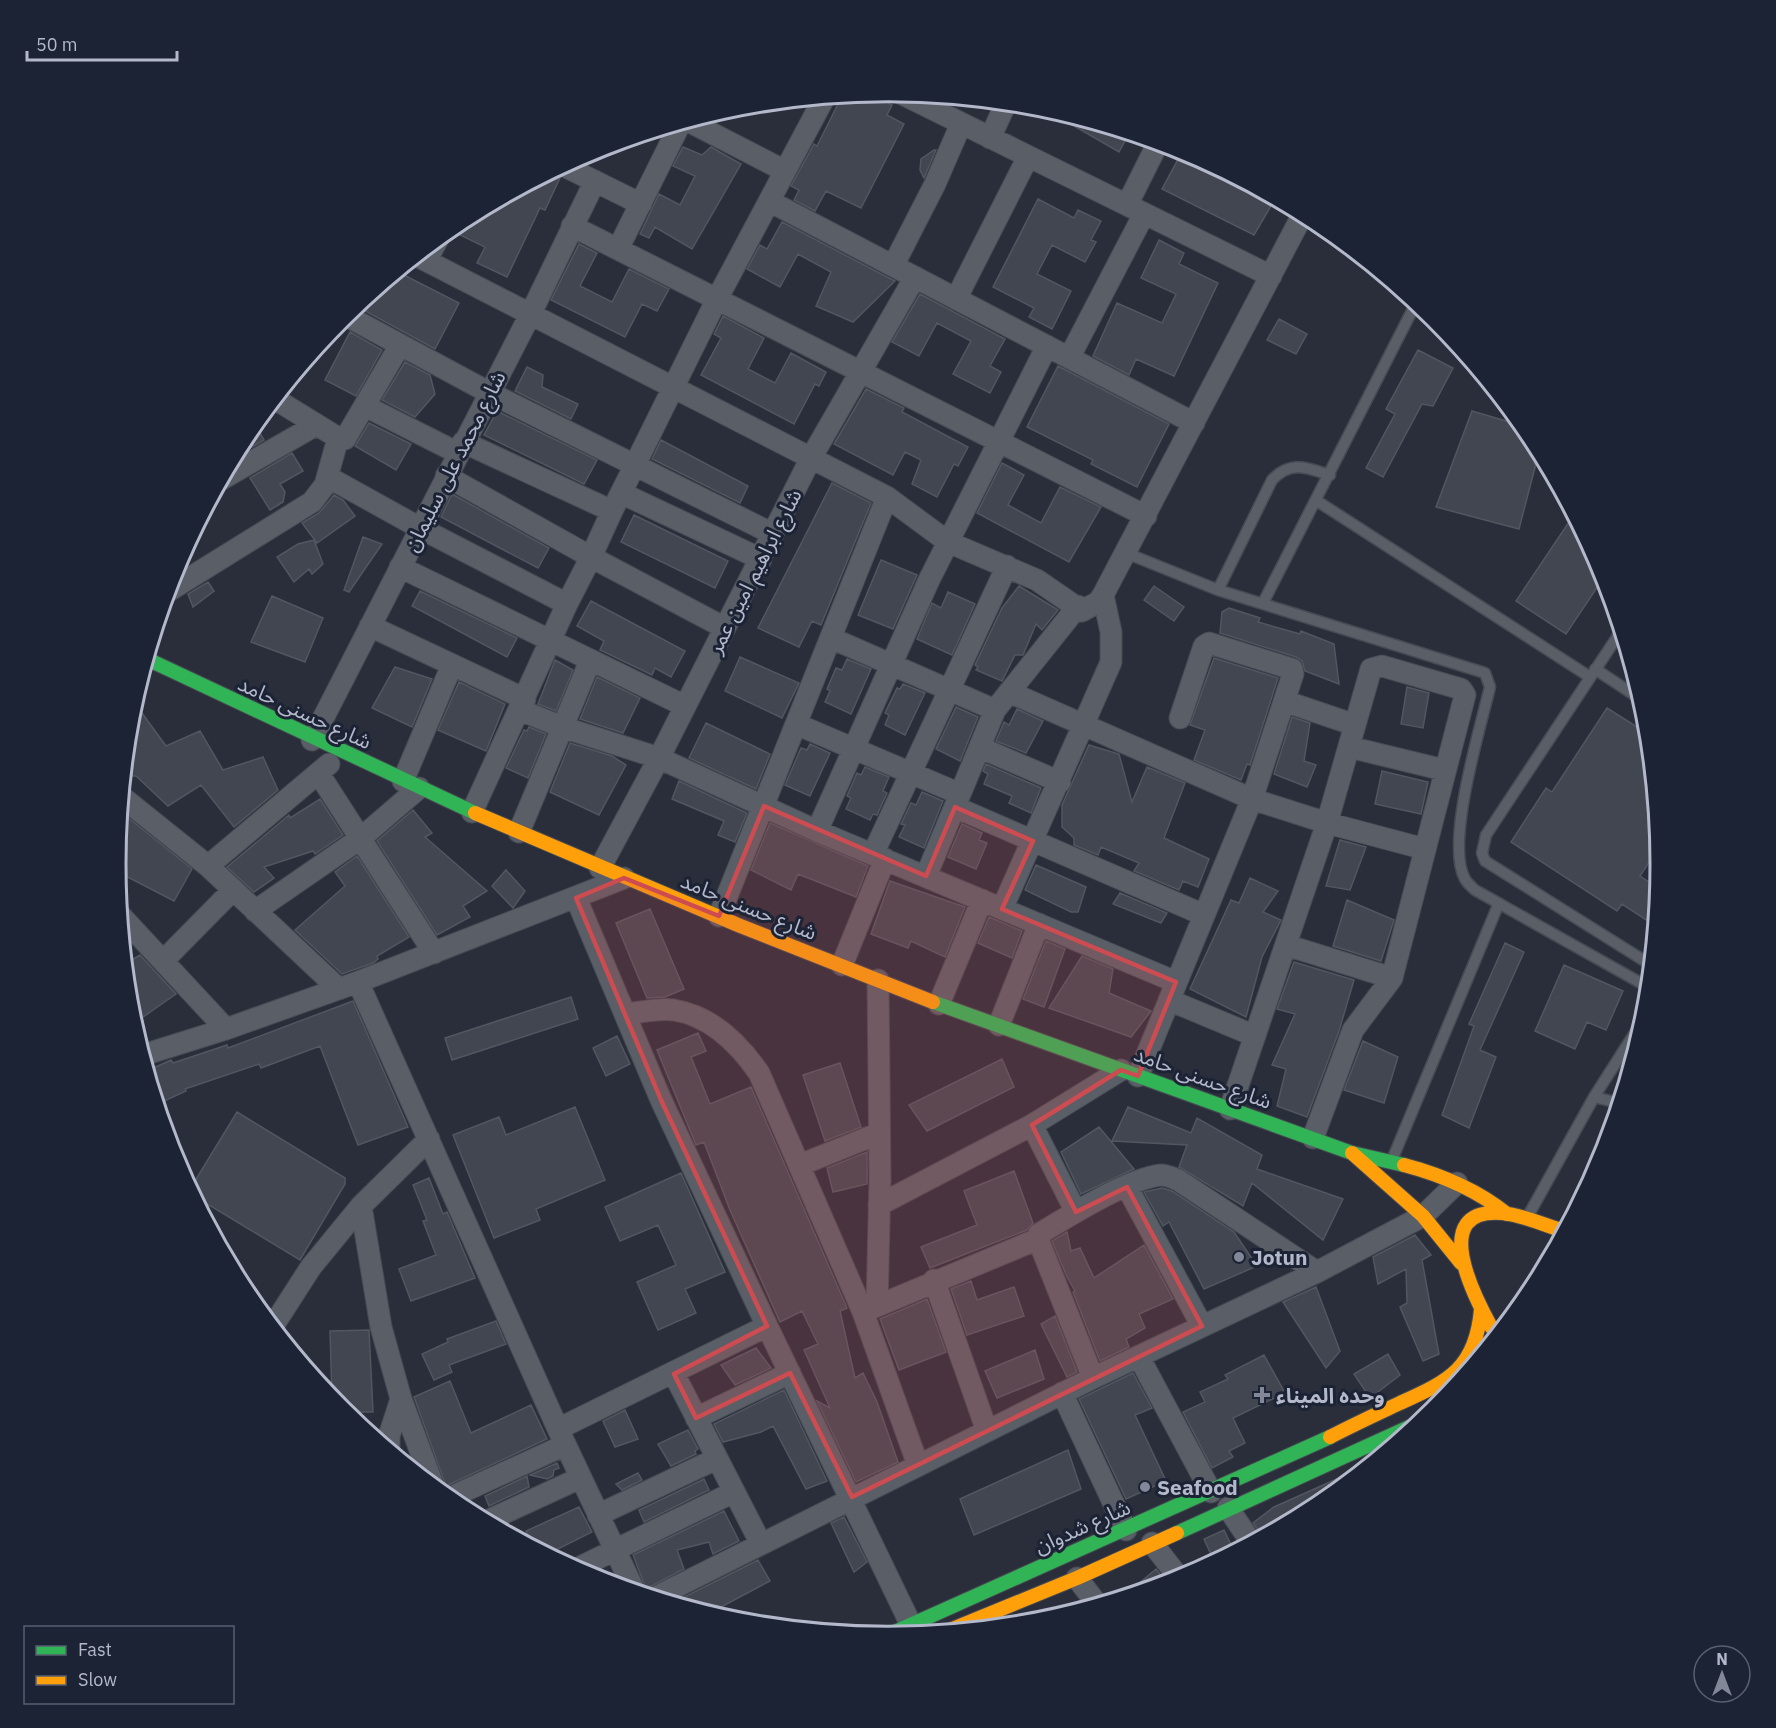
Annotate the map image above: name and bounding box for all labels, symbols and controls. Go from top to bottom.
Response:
scale bar [27,24,177,62]
text: 50 m [36,33,78,56]
street label: شارع محمد على سليمان [396,366,513,557]
street label: شارع ابراهيم امين عمر [700,484,809,660]
street label: شارع حسنى حامد [233,669,376,757]
street label: شارع حسنى حامد [676,866,821,948]
street label: شارع حسنى حامد [1130,1039,1276,1117]
place label: Jotun [1251,1243,1308,1271]
marker: Jotun [1232,1250,1246,1264]
place label: وحده الميناء [1276,1381,1385,1409]
marker: وحده الميناء [1253,1386,1271,1404]
place label: Seafood [1157,1473,1238,1501]
marker: Seafood [1138,1480,1152,1494]
street label: شارع شدوان [1030,1492,1135,1561]
legend [24,1626,234,1704]
text: Fast [78,1638,112,1661]
north arrow [1692,1644,1752,1704]
text: N [1716,1649,1728,1669]
text: Slow [78,1668,117,1691]

